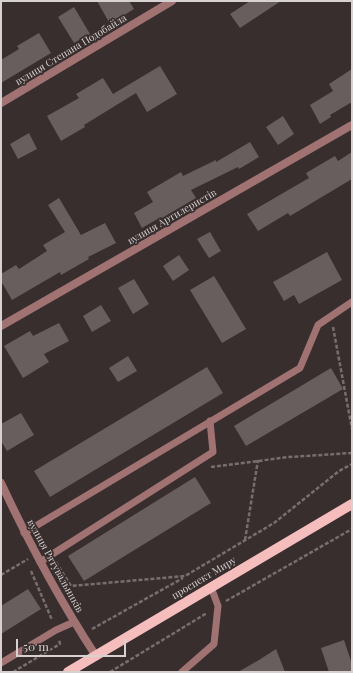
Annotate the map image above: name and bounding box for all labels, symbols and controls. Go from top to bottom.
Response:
street label: вулиця Степана Подобайла [13,12,129,88]
street label: вулиця Артилеристів [125,187,219,247]
street label: вулиця Рятувальників [24,517,86,615]
street label: проспект Миру [170,554,238,602]
scale bar [18,631,128,657]
text: 50 m [23,638,49,654]

